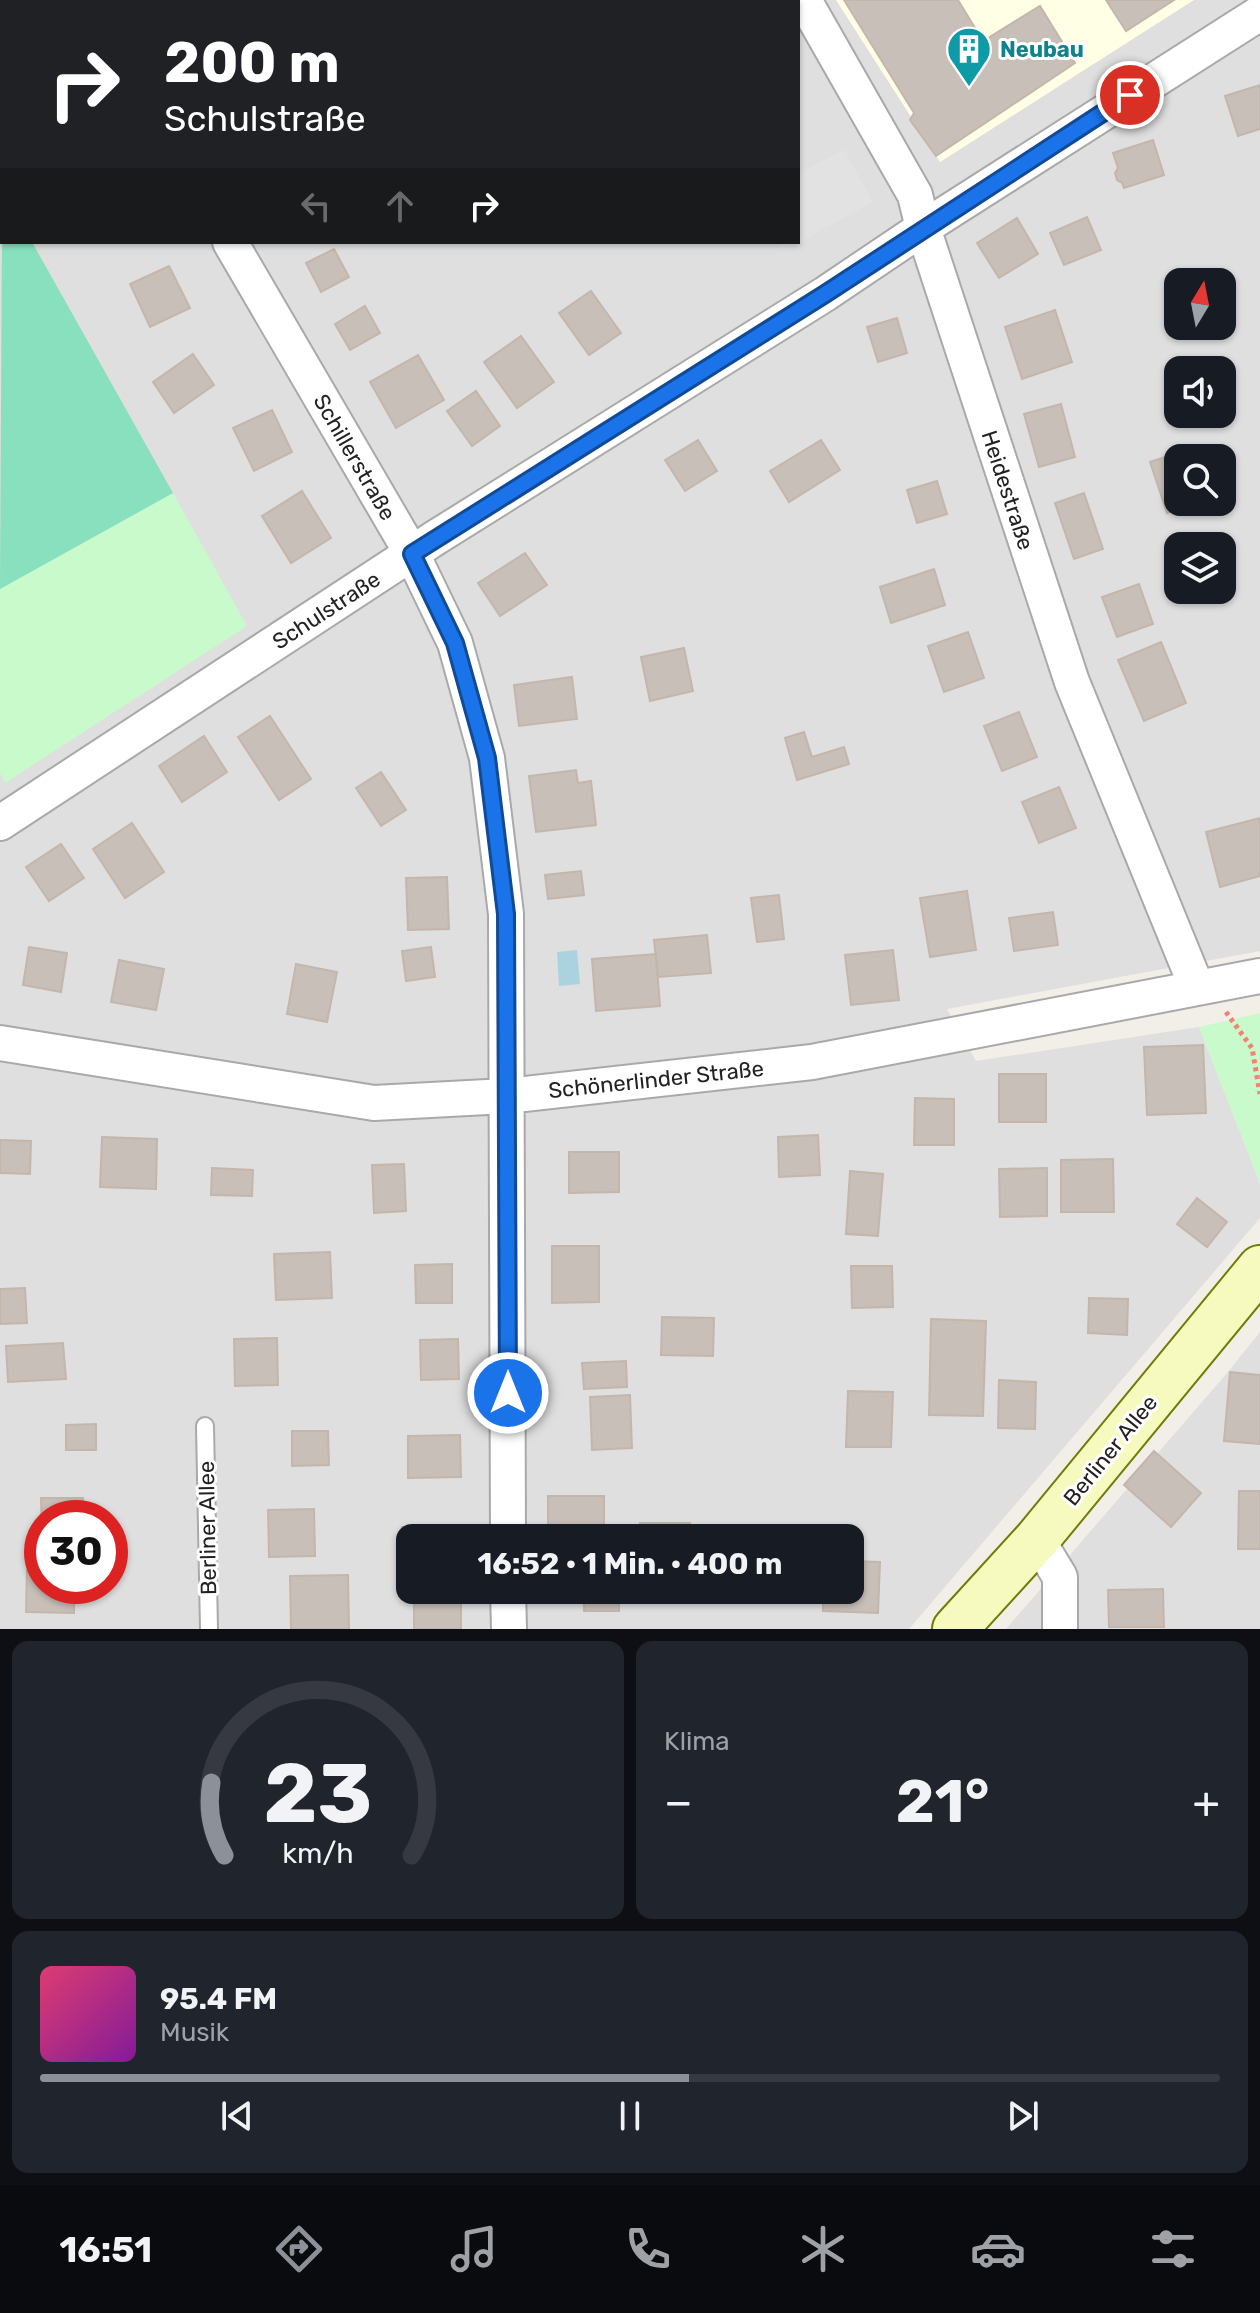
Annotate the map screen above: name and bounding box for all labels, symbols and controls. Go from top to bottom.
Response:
building icon: Neubau [945,25,993,88]
text: 200 m [164,30,340,96]
icon: right [32,32,136,136]
place label: Neubau [1000,36,1084,63]
pin [1096,61,1164,129]
icon: arrive [1108,73,1152,117]
text: Schulstraße [164,97,366,140]
icon: left [294,184,338,228]
icon: ahead [378,184,422,228]
icon: right [462,184,506,228]
north arrow [1164,268,1236,340]
map controls [1164,268,1236,604]
button: sound [1164,356,1236,428]
street label: Schillerstraße [308,389,402,525]
street label: Heidestraße [975,427,1040,553]
button: search [1164,444,1236,516]
button: layers [1164,532,1236,604]
street label: Schulstraße [267,566,385,655]
street label: Schönerlinder Straße [547,1055,765,1104]
position arrow [466,1351,550,1435]
street label: Berliner Allee [1058,1390,1163,1511]
street label: Berliner Allee [193,1461,222,1595]
speed limit sign: 30 [24,1500,128,1604]
text: 16:52 · 1 Min. · 400 m [477,1546,783,1582]
text: Klima [664,1726,730,1757]
text: 23 [264,1744,372,1843]
text: 21° [896,1766,989,1837]
text: − [664,1776,693,1828]
text: + [1193,1776,1220,1828]
text: km/h [282,1836,354,1870]
text: 95.4 FM [160,1981,277,2017]
text: Musik [160,2017,229,2048]
icon: previous [215,2094,259,2138]
icon: pause [608,2094,652,2138]
icon: next [1001,2094,1045,2138]
icon: directions [271,2221,327,2277]
icon: music [446,2221,502,2277]
icon: phone [620,2221,676,2277]
icon: climate [795,2221,851,2277]
icon: car [970,2221,1026,2277]
icon: filters [1145,2221,1201,2277]
text: 16:51 [59,2228,152,2271]

